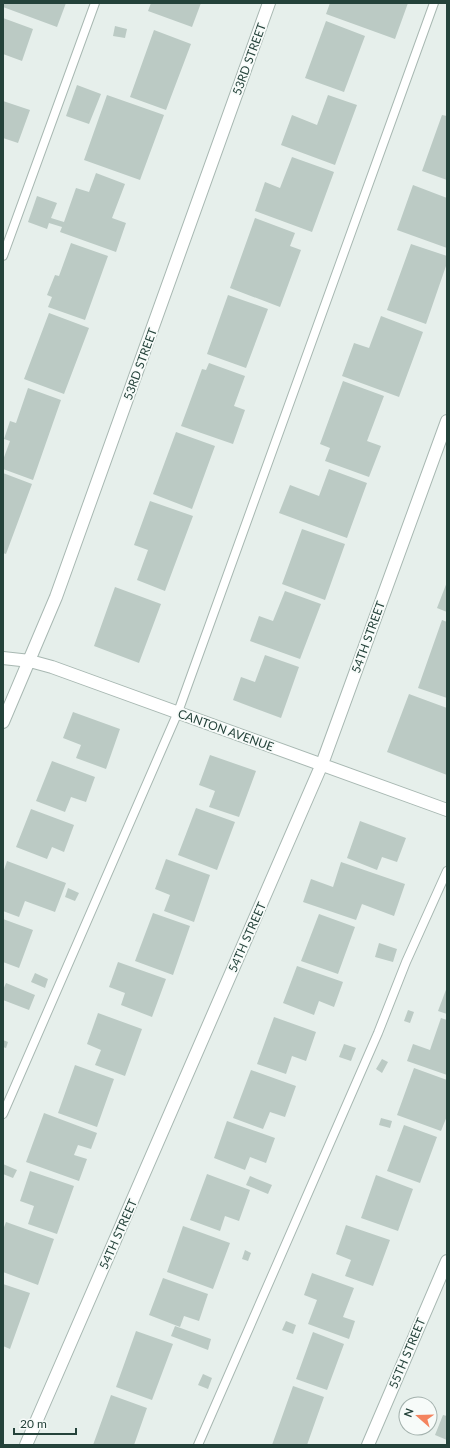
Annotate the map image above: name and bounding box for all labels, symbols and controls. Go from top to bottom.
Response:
street label: 53RD STREET [229,21,269,97]
street label: 53RD STREET [120,326,160,402]
street label: 54TH STREET [348,599,388,675]
street label: CANTON AVENUE [176,706,276,754]
street label: 54TH STREET [225,900,269,974]
street label: 54TH STREET [96,1197,140,1271]
street label: 55TH STREET [385,1315,429,1391]
north arrow [398,1396,438,1436]
text: N [401,1406,416,1419]
scale bar [14,1410,76,1436]
text: 20 m [20,1416,47,1431]

